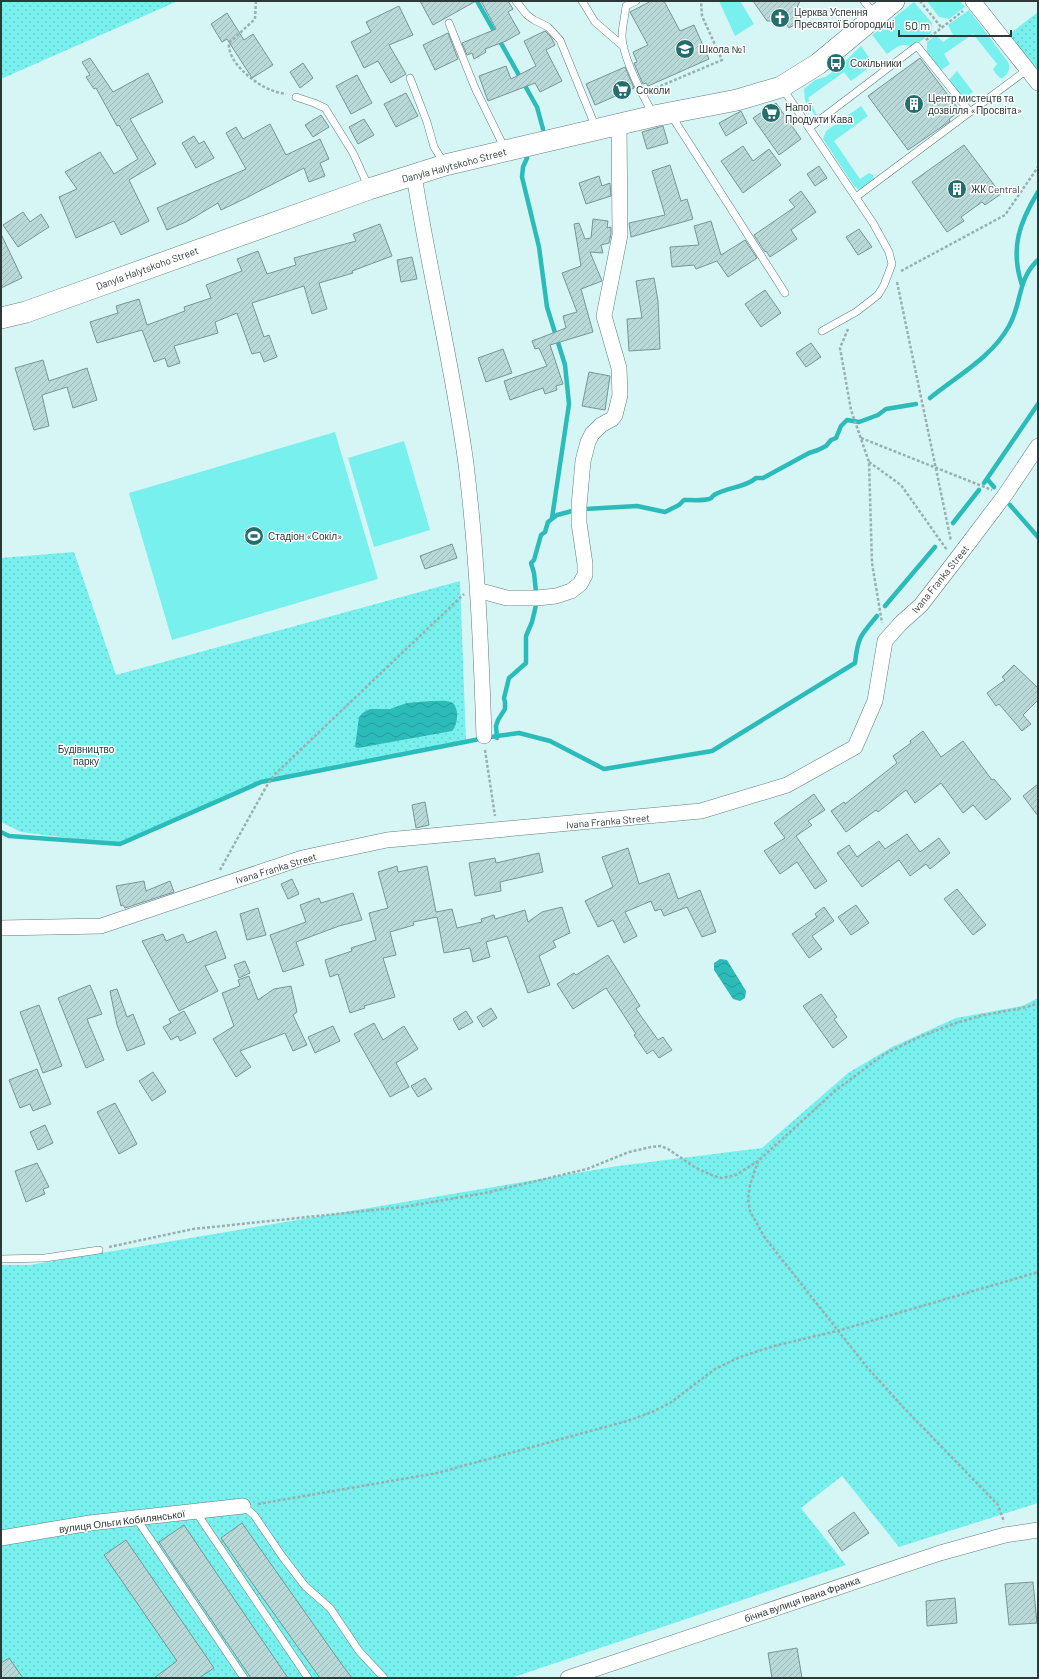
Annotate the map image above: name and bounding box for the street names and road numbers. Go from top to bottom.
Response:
street label: Danyla Halytskoho Street [400,145,508,185]
street label: Danyla Halytskoho Street [94,244,200,292]
street label: Ivana Franka Street [909,542,971,615]
street label: Ivana Franka Street [566,811,651,831]
street label: Ivana Franka Street [234,850,318,886]
street label: вулиця Ольги Кобилянської [58,1507,186,1535]
street label: бічна вулиця Івана Франка [743,1573,862,1624]

